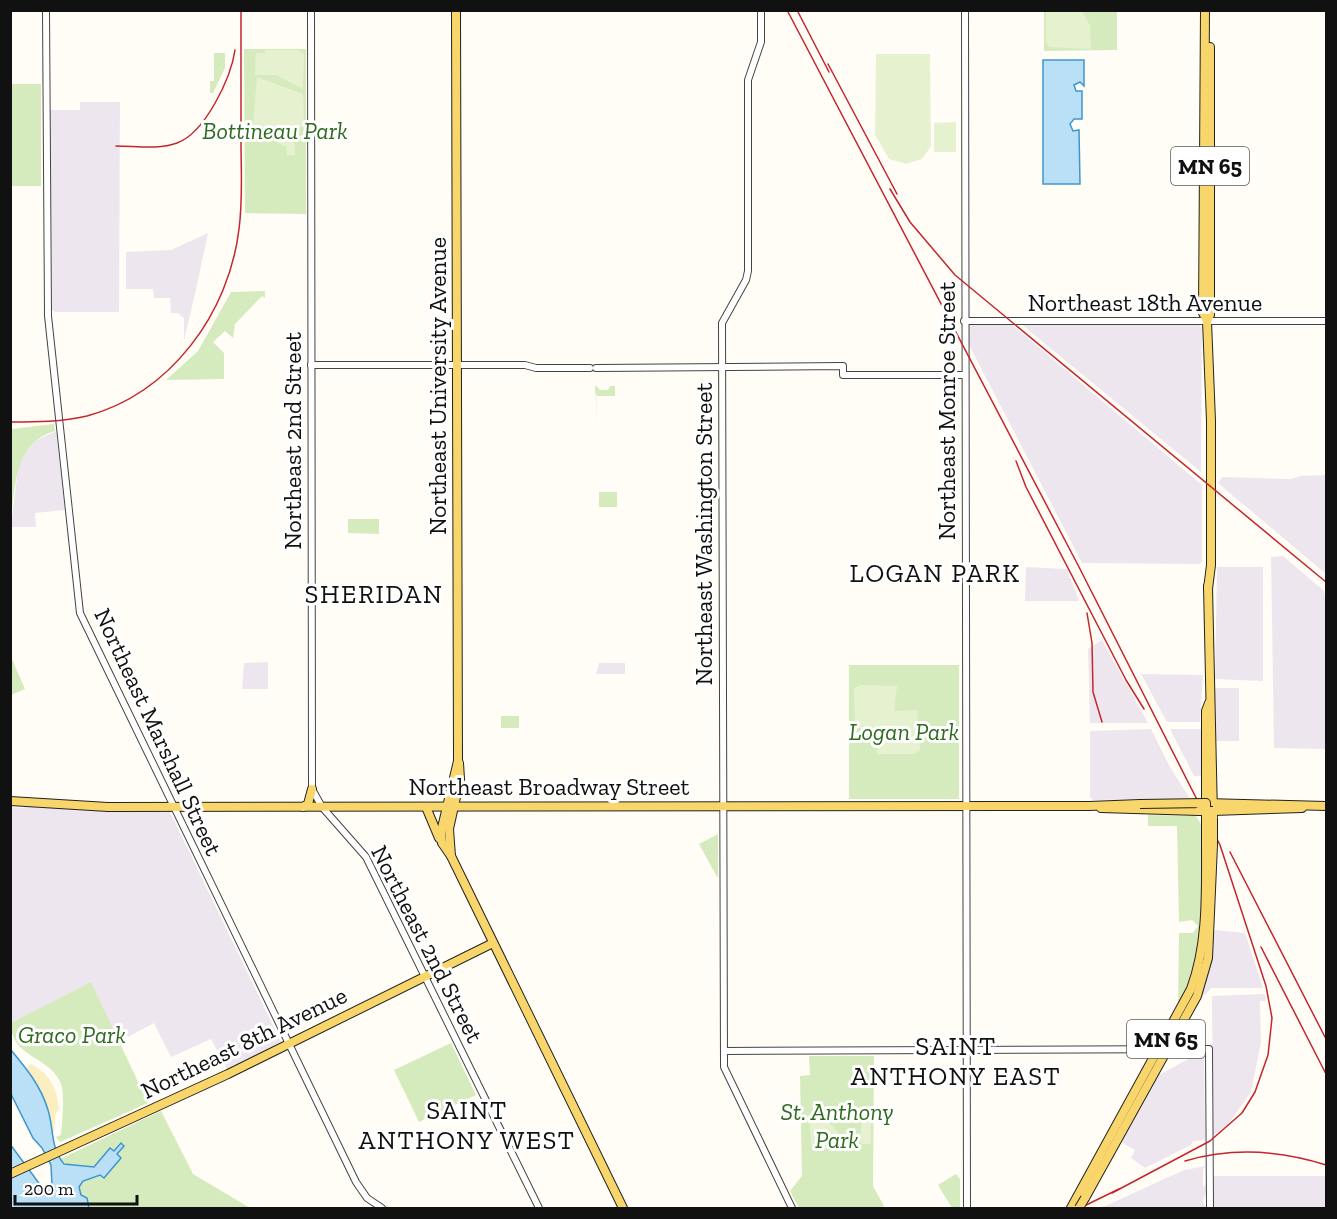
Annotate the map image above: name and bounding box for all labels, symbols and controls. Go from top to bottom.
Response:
park label: Bottineau Park [202,116,348,145]
road number: MN 65 [1171,147,1249,185]
street label: Northeast University Avenue [423,237,452,535]
street label: Northeast Monroe Street [932,282,961,540]
street label: Northeast 18th Avenue [1028,288,1262,317]
street label: Northeast 2nd Street [278,332,307,550]
street label: Northeast Washington Street [689,382,718,686]
district label: LOGAN PARK [849,557,1021,589]
district label: SHERIDAN [305,578,443,610]
street label: Northeast Marshall Street [88,604,229,860]
park label: Logan Park [849,717,959,746]
street label: Northeast Broadway Street [409,772,690,801]
street label: Northeast 2nd Street [365,840,490,1047]
street label: Northeast 8th Avenue [136,980,351,1105]
park label: Graco Park [18,1020,126,1049]
road number: MN 65 [1127,1020,1205,1058]
district label: SAINT ANTHONY EAST [851,1030,1061,1092]
district label: SAINT ANTHONY WEST [359,1094,575,1156]
park label: St. Anthony Park [780,1097,894,1154]
scale bar [15,1168,136,1206]
text: 200 m [24,1178,74,1200]

